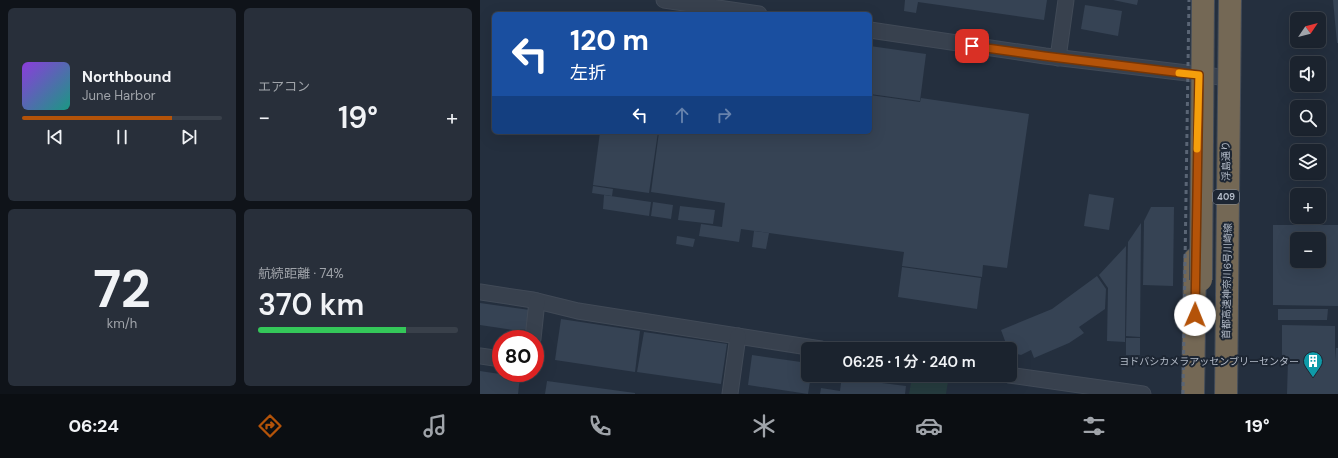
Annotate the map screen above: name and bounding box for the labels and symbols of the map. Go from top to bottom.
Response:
north arrow [1290,12,1326,48]
pin [955,29,989,63]
street label: 浮島通り [1219,141,1233,181]
road number: 409 [1213,190,1239,204]
street label: 首都高速神奈川6号川崎線 [1219,223,1235,339]
position arrow [1174,294,1216,336]
speed limit sign: 80 [492,330,544,382]
building icon: ヨドバシカメラアッセンブリーセンター [1302,350,1324,378]
place label: ヨドバシカメラアッセンブリーセンター [1119,355,1299,368]

